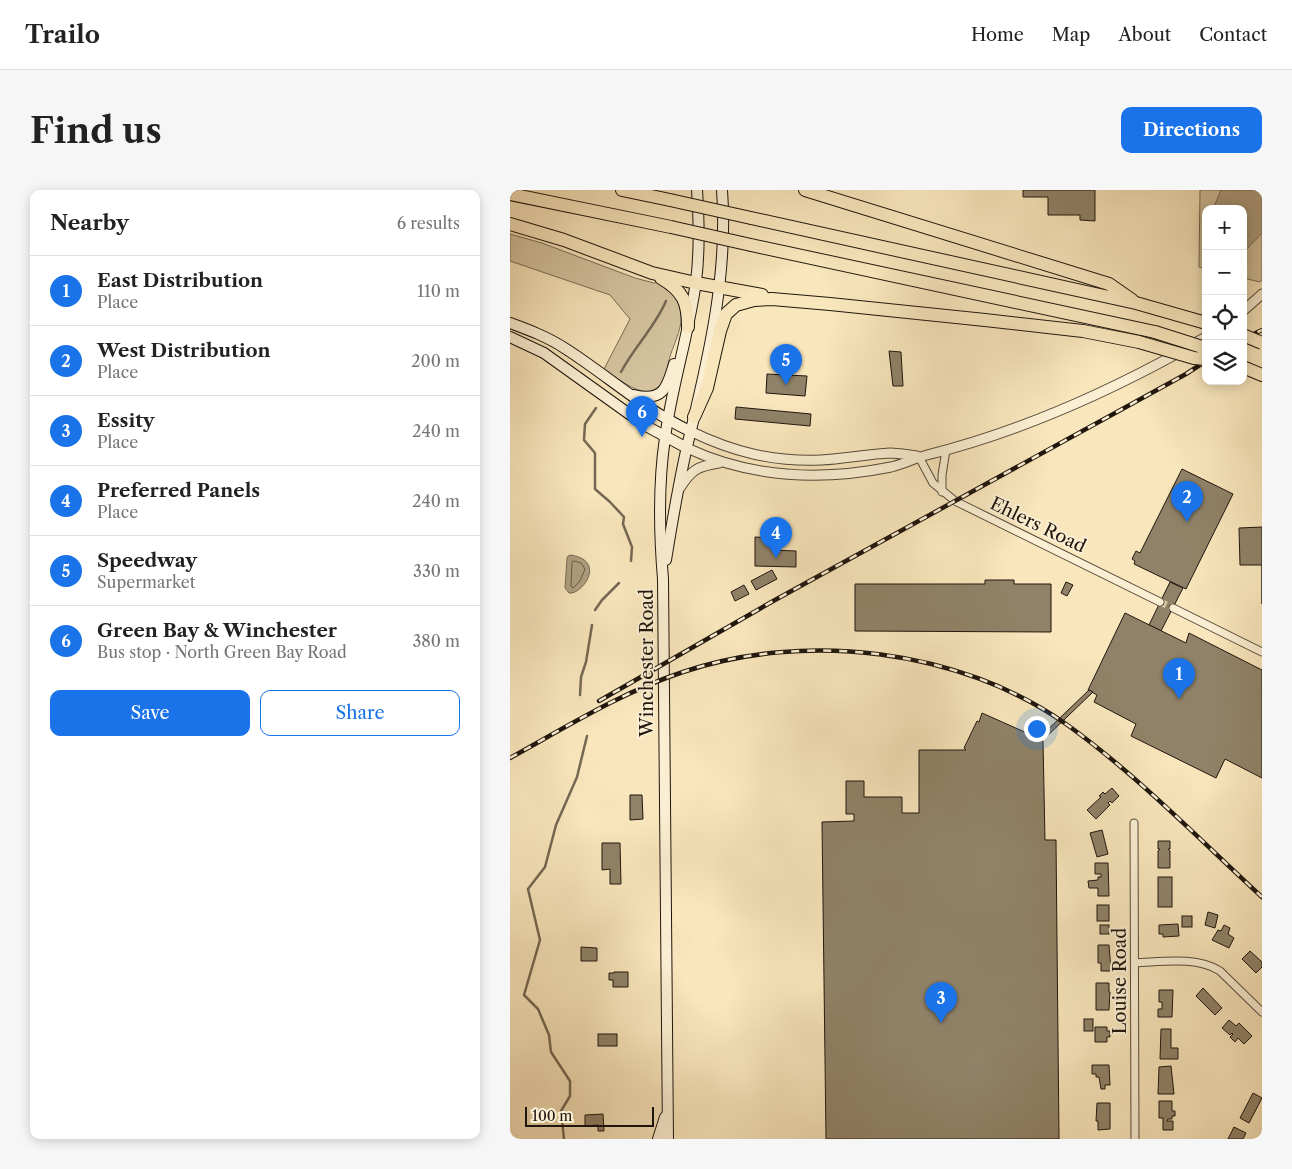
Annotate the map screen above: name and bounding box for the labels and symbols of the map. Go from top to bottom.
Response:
pin: 5 [770,344,802,385]
pin: 6 [626,396,658,437]
pin: 2 [1171,481,1203,522]
street label: Ehlers Road [987,492,1090,558]
pin: 4 [760,517,792,558]
street label: Winchester Road [636,589,658,738]
pin: 1 [1163,658,1195,699]
your location [1024,716,1050,742]
street label: Louise Road [1109,928,1131,1034]
pin: 3 [925,982,957,1023]
scale bar [525,1104,654,1127]

